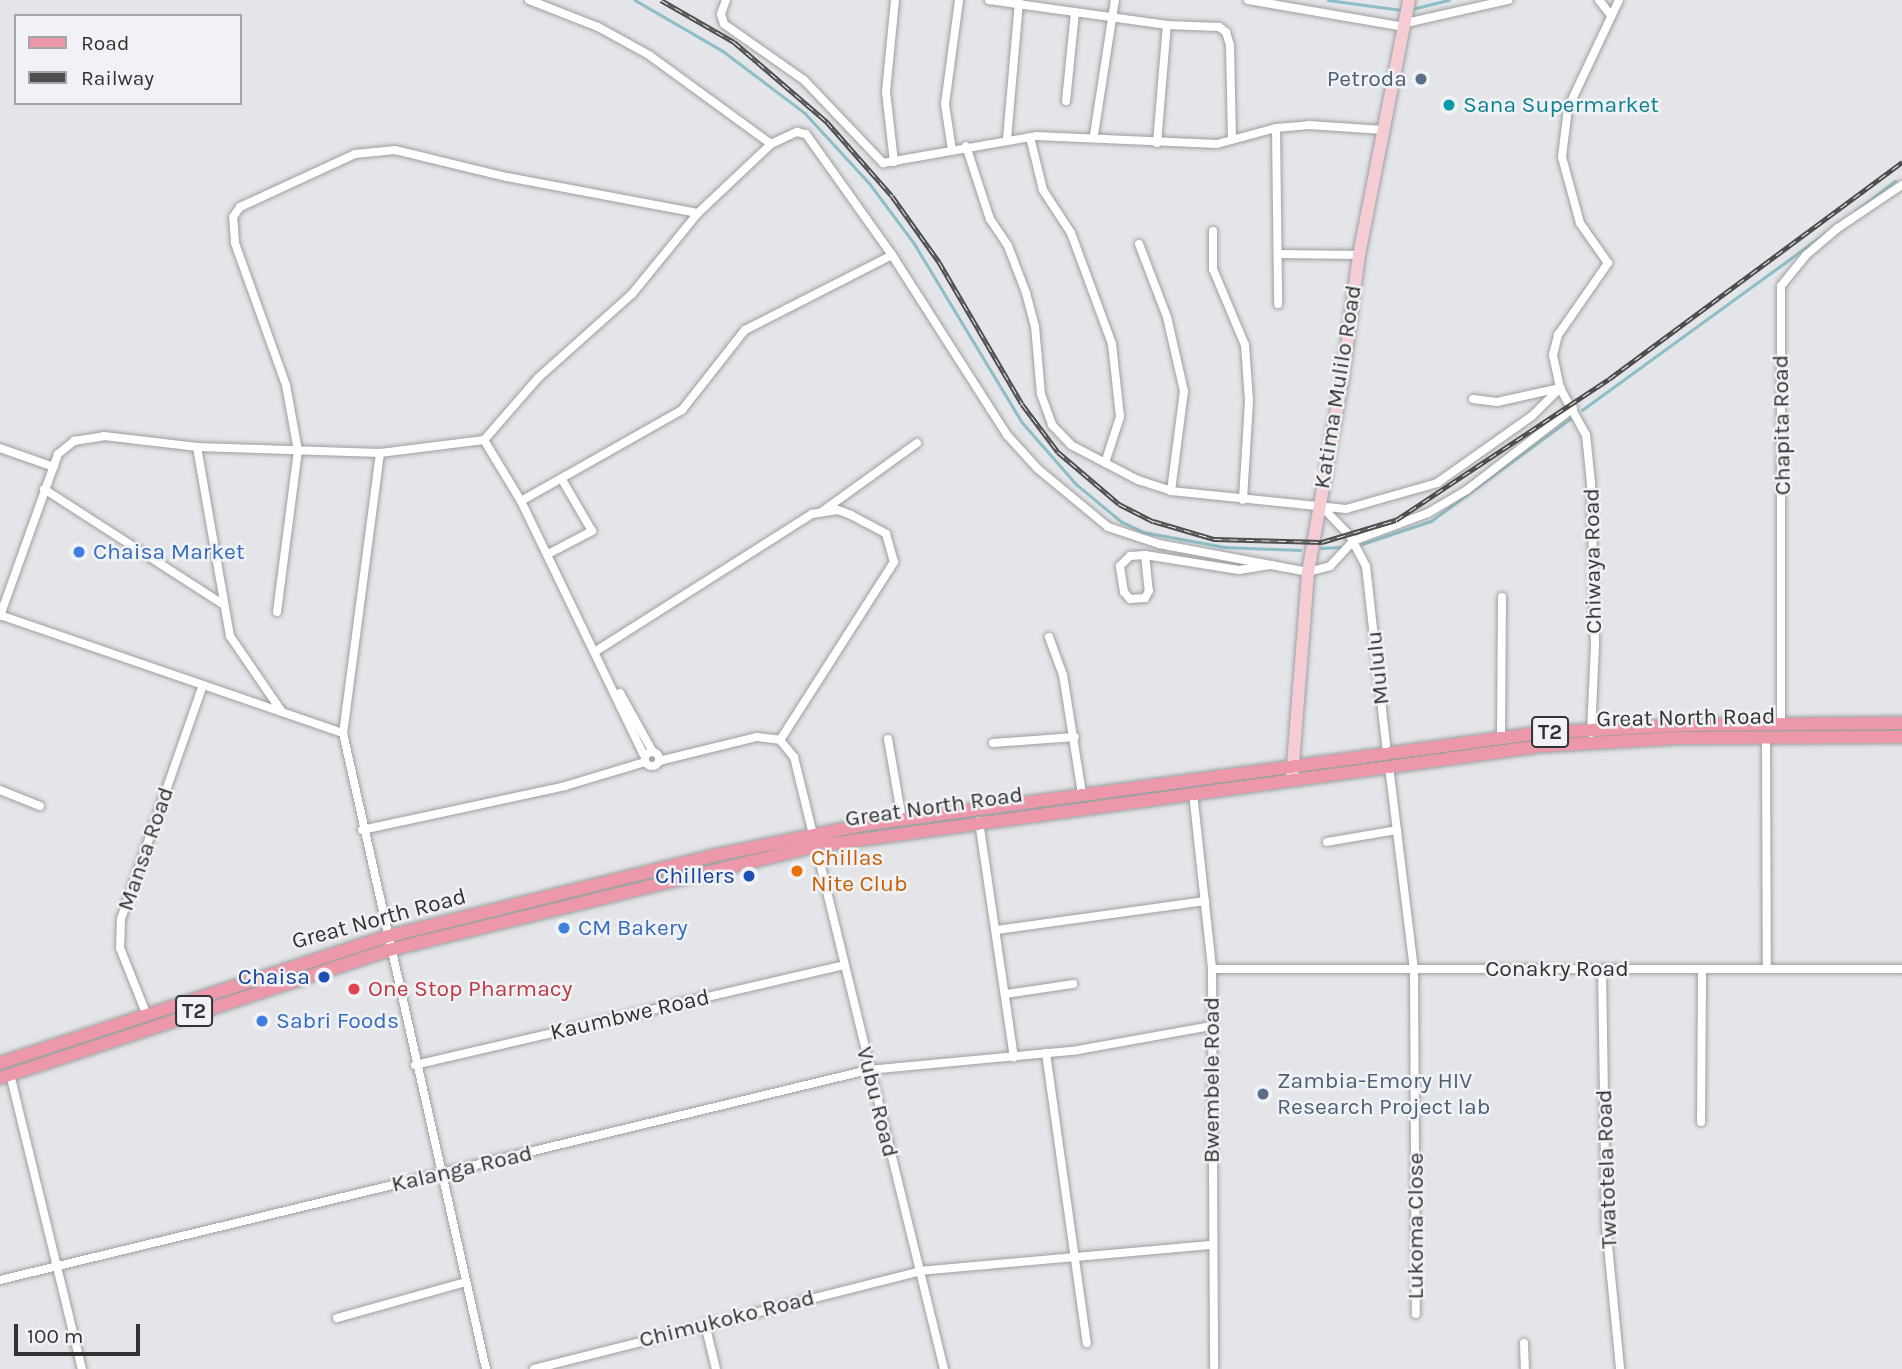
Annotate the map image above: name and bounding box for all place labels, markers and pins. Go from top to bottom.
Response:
place label: Petroda [1327,65,1407,93]
marker: Petroda [1413,71,1429,87]
place label: Sana Supermarket [1463,91,1659,119]
marker: Sana Supermarket [1441,97,1457,113]
place label: Chaisa Market [93,538,245,566]
marker: Chaisa Market [71,544,87,560]
place label: Chillas Nite Club [811,844,908,898]
place label: Chillers [655,862,735,890]
marker: Chillas Nite Club [789,863,805,879]
marker: Chillers [741,868,757,884]
place label: CM Bakery [578,914,688,942]
marker: CM Bakery [556,920,572,936]
place label: Chaisa [238,963,310,991]
marker: Chaisa [316,969,332,985]
place label: One Stop Pharmacy [368,975,572,1003]
marker: One Stop Pharmacy [346,981,362,997]
place label: Sabri Foods [276,1007,399,1035]
marker: Sabri Foods [254,1013,270,1029]
place label: Zambia-Emory HIV Research Project lab [1277,1067,1490,1121]
marker: Zambia-Emory HIV Research Project lab [1255,1086,1271,1102]

